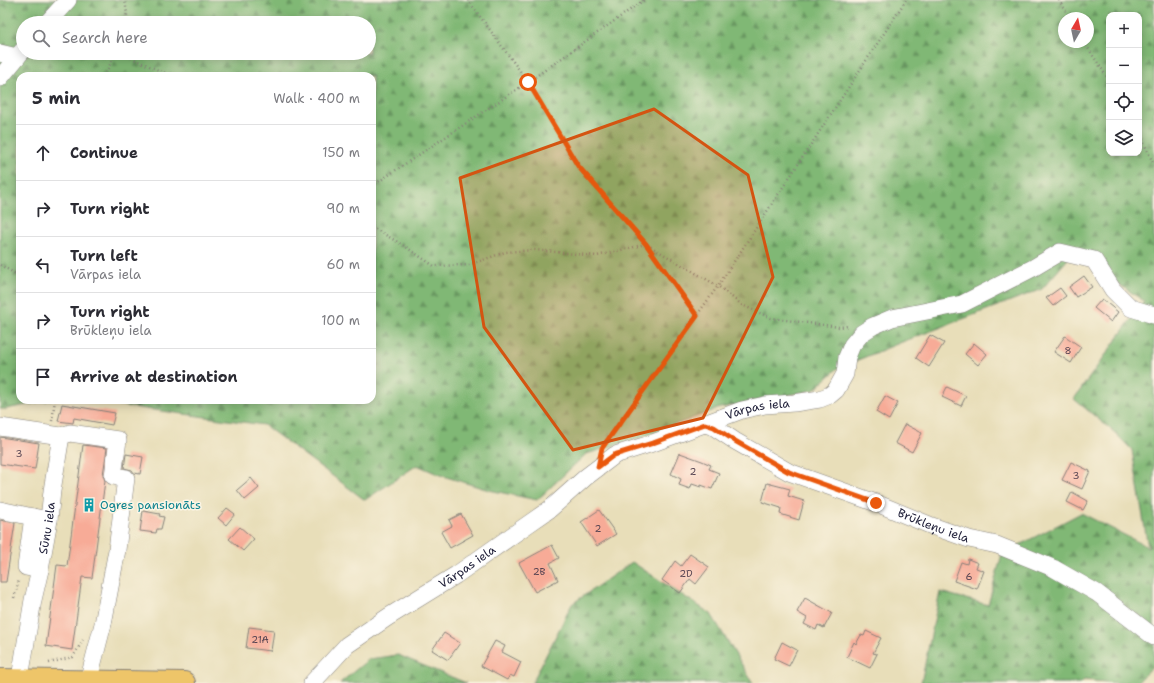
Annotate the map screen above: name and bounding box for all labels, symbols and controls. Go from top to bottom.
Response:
north arrow [1058,12,1094,48]
map controls [1106,12,1142,156]
button: + [1106,12,1142,48]
search box [16,16,376,60]
icon: search [30,27,52,49]
text: Search here [62,28,148,48]
button: − [1106,48,1142,84]
route start [519,73,537,91]
button: locate [1106,84,1142,120]
text: 5 min [32,87,80,109]
text: Walk · 400 m [273,90,360,107]
button: layers [1106,120,1142,156]
icon: ahead [32,142,54,164]
text: Continue [70,143,138,163]
text: 150 m [322,144,360,161]
icon: right [32,198,54,220]
text: Turn right [70,199,150,219]
text: 90 m [326,200,360,217]
text: Turn left [70,246,138,266]
icon: left [32,254,54,276]
text: 60 m [327,256,360,273]
text: Vārpas iela [70,266,141,283]
text: Turn right [70,302,150,322]
icon: right [32,310,54,332]
text: 100 m [321,312,360,329]
text: Brūkleņu iela [70,322,152,339]
house number: 8 [1065,344,1072,357]
icon: arrive [32,366,54,388]
text: Arrive at destination [70,367,238,387]
street label: Vārpas iela [723,395,791,423]
house number: 3 [16,447,23,460]
house number: 2 [690,465,697,478]
house number: 3 [1073,469,1080,482]
route end [867,494,885,512]
building icon: Ogres pansionāts [81,497,97,513]
place label: Ogres pansionāts [100,497,201,513]
street label: Sūnu iela [35,501,59,556]
street label: Brūkleņu iela [895,505,972,547]
house number: 2 [595,522,602,535]
street label: Vārpas iela [436,541,499,592]
house number: 2B [533,565,545,578]
house number: 2D [679,567,693,580]
house number: 6 [966,570,973,583]
house number: 21A [251,633,269,646]

